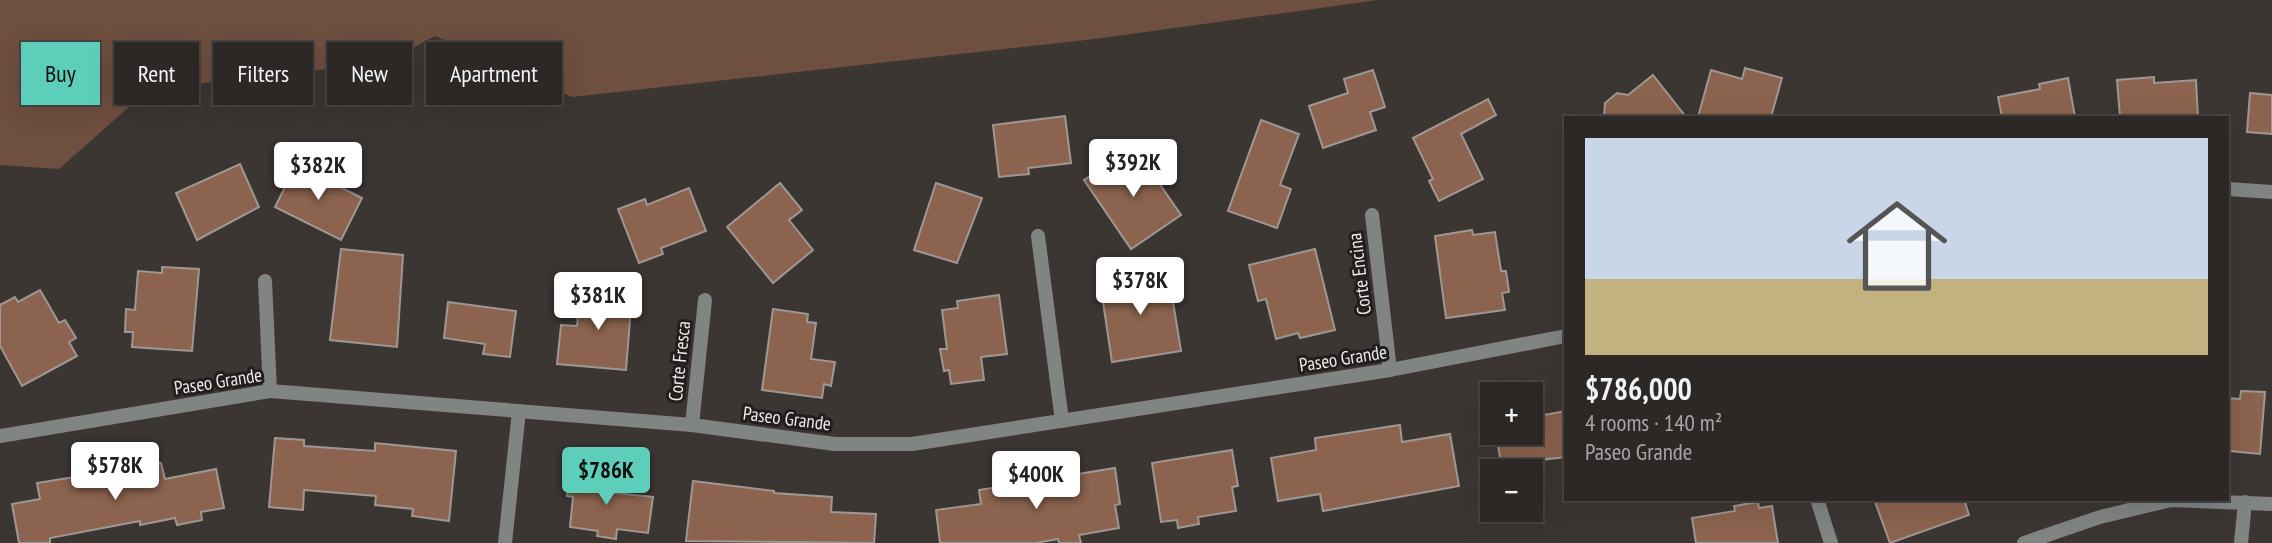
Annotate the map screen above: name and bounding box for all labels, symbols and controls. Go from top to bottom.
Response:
chip: Buy [21,42,100,105]
chip: Rent [114,42,199,105]
chip: Filters [213,42,313,105]
chip: New [327,42,412,105]
chip: Apartment [426,42,562,105]
pin: $392K [1084,140,1182,199]
pin: $382K [269,142,367,202]
text: $392K [1105,147,1161,176]
text: $382K [290,150,346,179]
icon: home [1834,183,1960,309]
street label: Corte Encina [1342,232,1376,316]
pin: $378K [1091,258,1189,317]
text: $378K [1112,265,1168,294]
pin: $381K [549,272,647,332]
text: $381K [570,280,626,309]
street label: Corte Fresca [663,320,695,402]
street label: Paseo Grande [1297,339,1389,377]
street label: Paseo Grande [172,362,264,400]
text: $786,000 [1585,369,1692,408]
map controls [1480,382,1543,522]
button: + [1480,382,1543,445]
street label: Paseo Grande [742,401,833,435]
text: 4 rooms · 140 m² [1585,408,1722,437]
text: Paseo Grande [1585,437,1692,466]
pin: $578K [66,442,164,502]
pin: $786K [557,448,655,507]
text: $578K [87,450,143,479]
pin: $400K [987,452,1085,511]
text: $786K [578,455,634,484]
text: $400K [1008,459,1064,488]
button: − [1480,459,1543,522]

